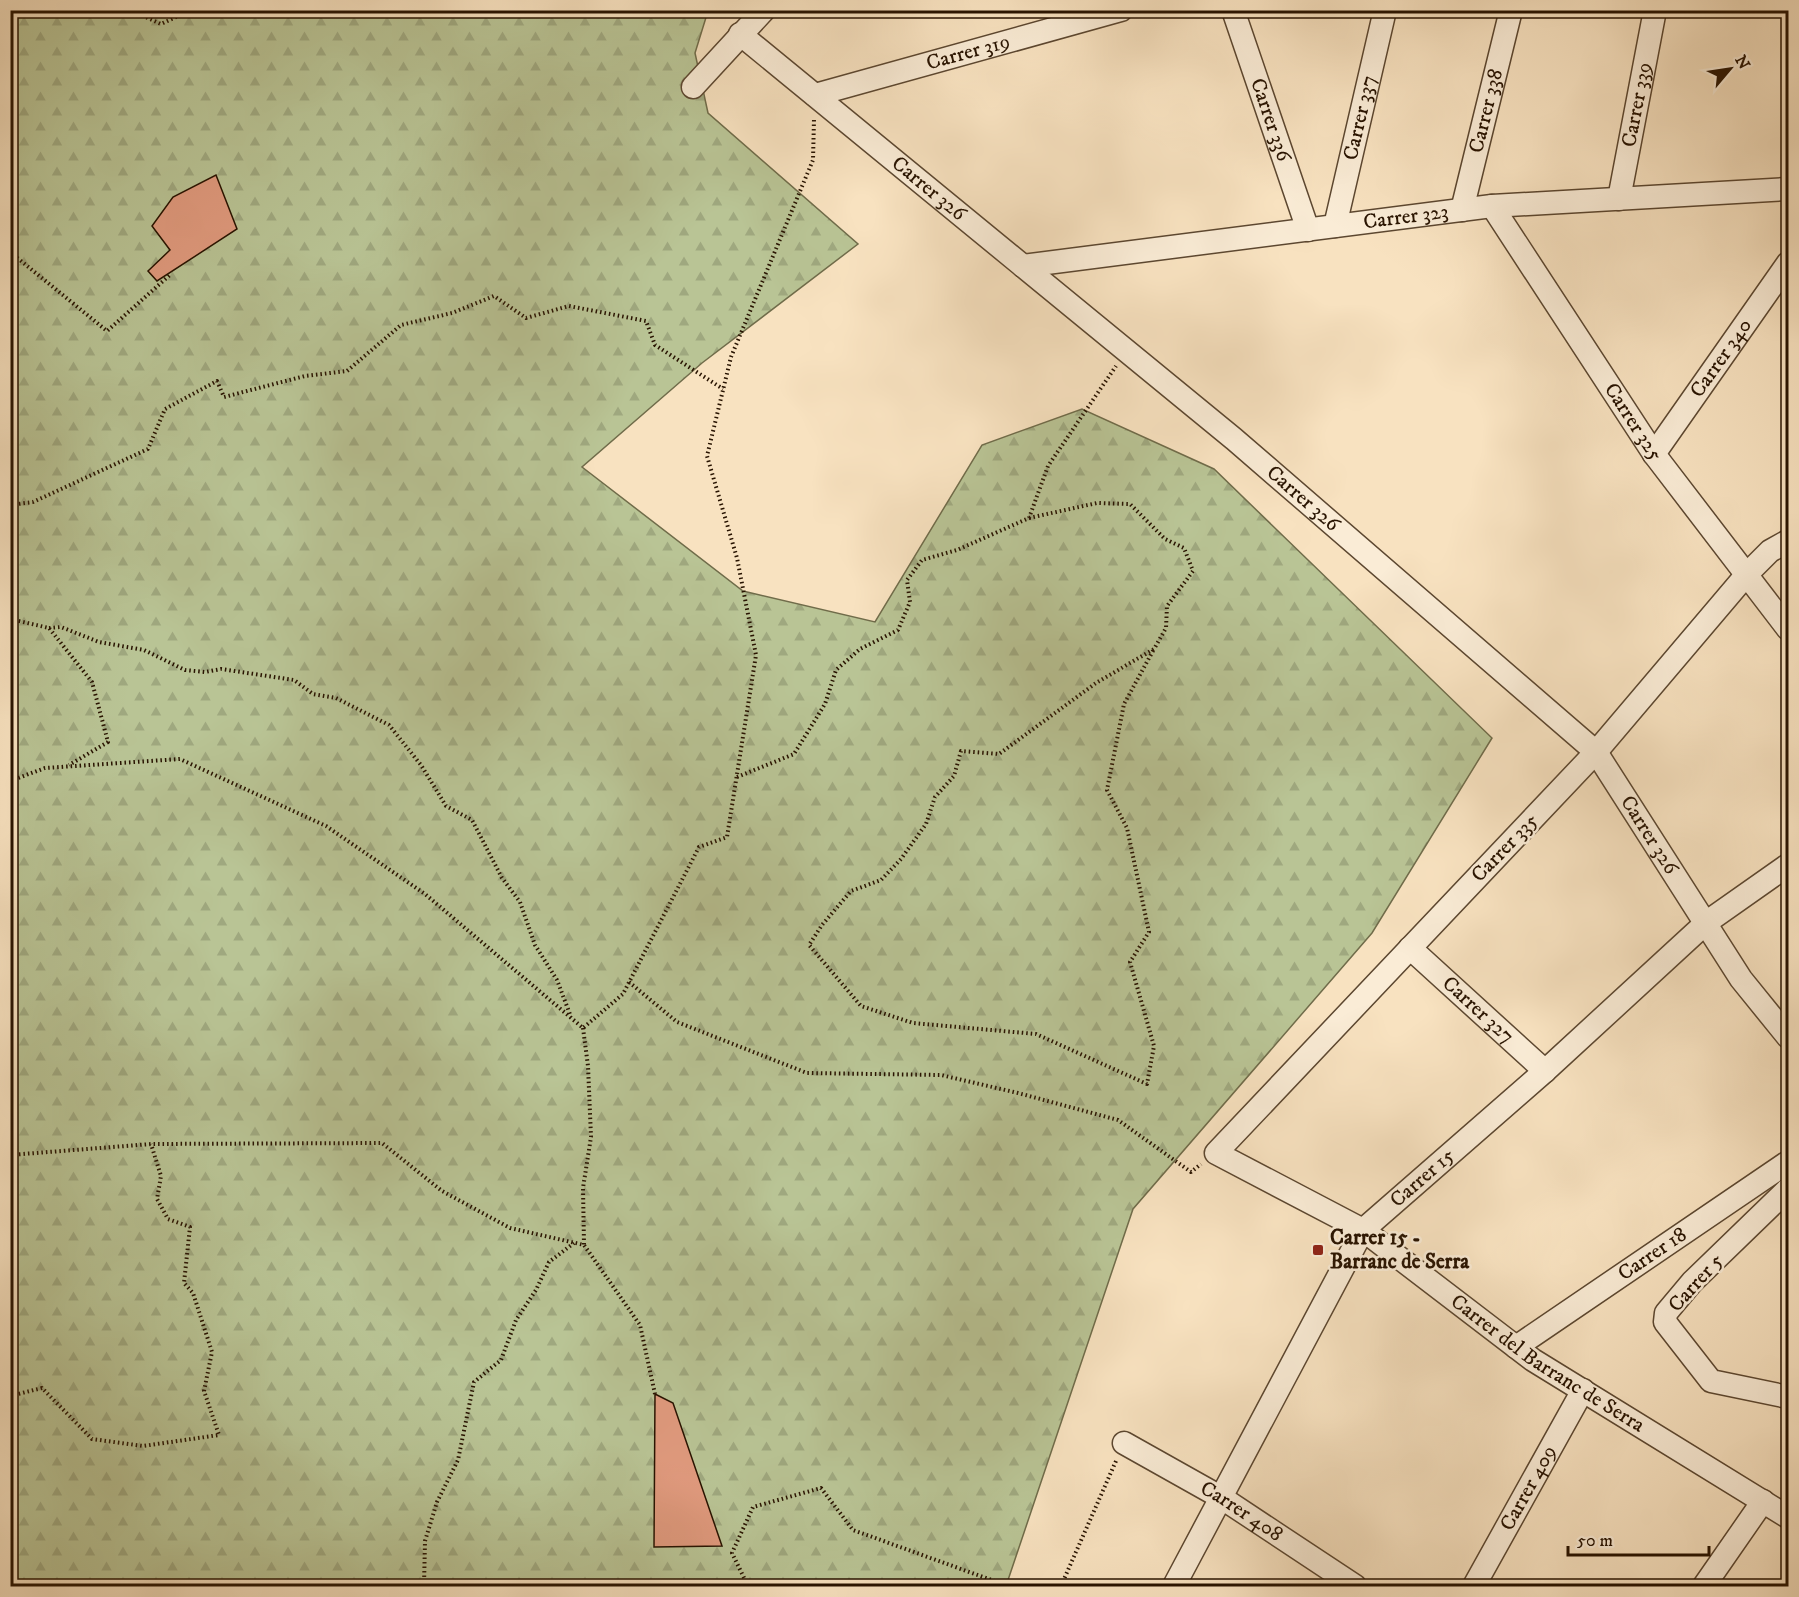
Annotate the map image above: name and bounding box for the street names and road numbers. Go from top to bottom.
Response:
street label: Carrer 319 [923,28,1013,76]
street label: Carrer 339 [1616,60,1658,149]
street label: Carrer 338 [1463,66,1509,156]
street label: Carrer 337 [1338,73,1382,163]
street label: Carrer 336 [1244,75,1297,166]
street label: Carrer 326 [886,151,972,228]
street label: Carrer 323 [1362,199,1450,235]
street label: Carrer 340 [1684,314,1758,403]
street label: Carrer 325 [1598,378,1668,467]
street label: Carrer 326 [1261,460,1346,538]
street label: Carrer 326 [1614,791,1685,880]
street label: Carrer 335 [1466,808,1544,888]
street label: Carrer 327 [1437,971,1519,1049]
street label: Carrer 15 [1385,1143,1460,1213]
street label: Carrer 18 [1613,1222,1692,1287]
street label: Carrer 5 [1663,1248,1729,1318]
street label: Carrer del Barranc de Serra [1445,1289,1649,1438]
street label: Carrer 409 [1494,1441,1563,1535]
street label: Carrer 408 [1195,1475,1288,1548]

